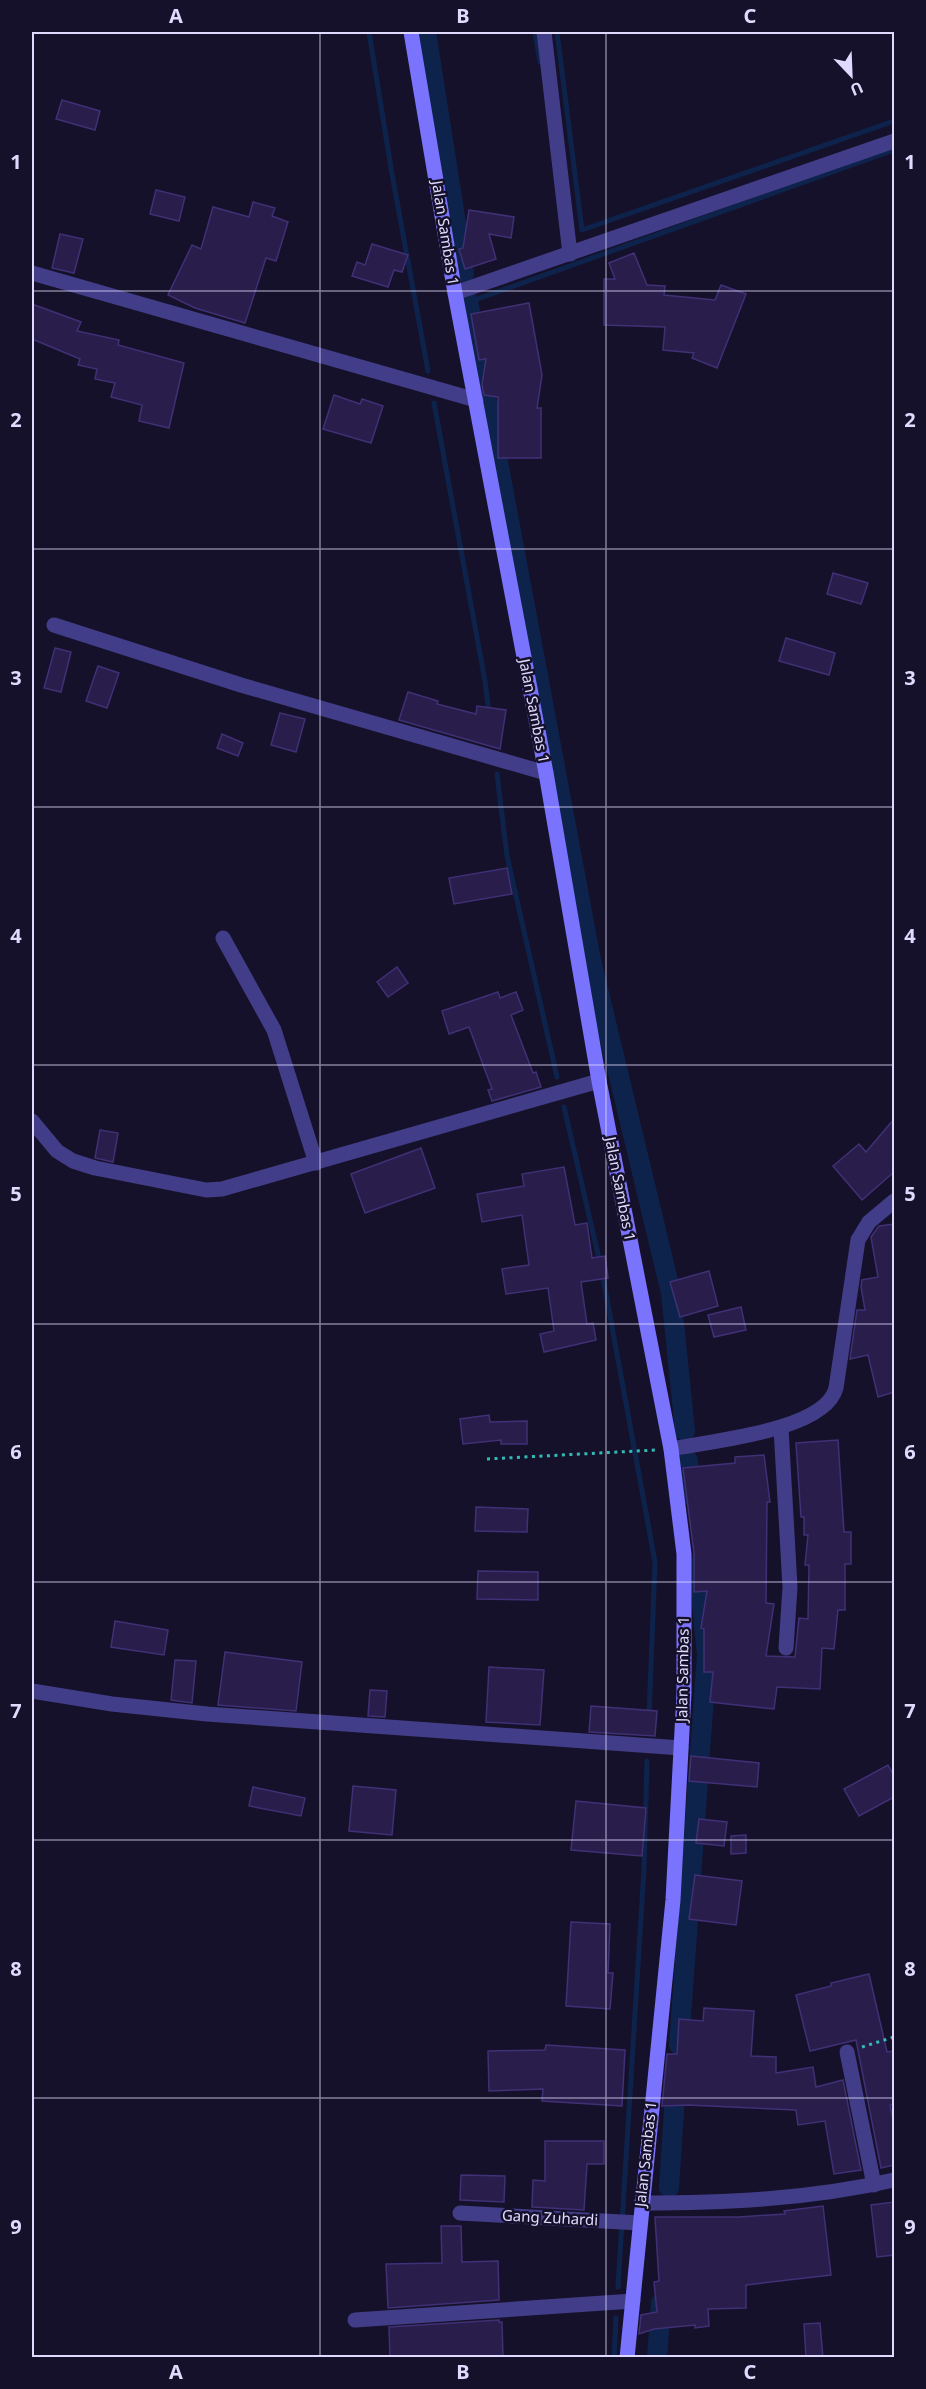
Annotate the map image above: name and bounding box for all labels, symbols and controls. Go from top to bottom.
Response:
text: A [169,2,183,29]
text: B [456,2,470,29]
text: C [744,2,757,29]
north arrow [821,45,881,105]
text: U [847,76,867,101]
text: 1 [10,148,22,175]
text: 1 [904,148,916,175]
street label: Jalan Sambas 1 [428,177,464,287]
text: 2 [10,406,22,433]
text: 2 [904,406,916,433]
street label: Jalan Sambas 1 [515,655,555,765]
text: 3 [10,664,22,691]
text: 3 [904,664,916,691]
text: 4 [10,922,22,949]
text: 4 [904,922,916,949]
street label: Jalan Sambas 1 [601,1133,641,1243]
text: 5 [10,1180,22,1207]
text: 5 [904,1180,916,1207]
text: 6 [10,1438,22,1465]
text: 6 [904,1438,916,1465]
street label: Jalan Sambas 1 [671,1616,693,1724]
text: 7 [10,1697,22,1724]
text: 7 [904,1697,916,1724]
text: 8 [10,1955,22,1982]
text: 8 [904,1955,916,1982]
street label: Jalan Sambas 1 [629,2100,660,2210]
street label: Gang Zuhardi [501,2204,599,2230]
text: 9 [10,2213,22,2240]
text: 9 [904,2213,916,2240]
text: A [169,2358,183,2385]
text: B [456,2358,470,2385]
text: C [744,2358,757,2385]

